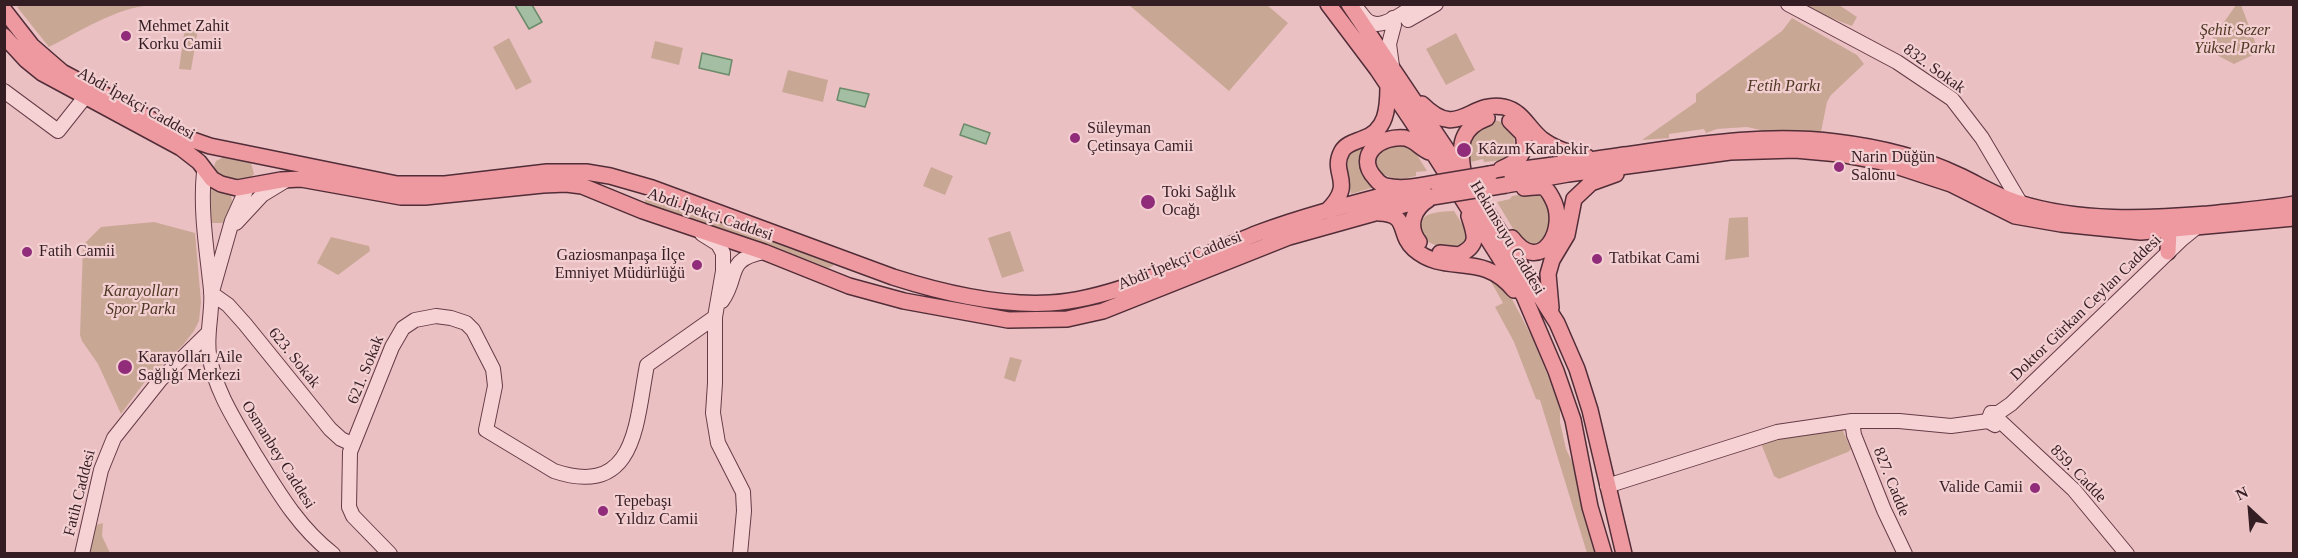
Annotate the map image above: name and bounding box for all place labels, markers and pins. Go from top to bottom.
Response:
place label: Mehmet Zahit Korku Camii [138,17,229,55]
marker: Mehmet Zahit Korku Camii [119,29,133,43]
place label: Süleyman Çetinsaya Camii [1087,119,1193,157]
marker: Süleyman Çetinsaya Camii [1068,131,1082,145]
place label: Kâzım Karabekir [1478,140,1589,160]
marker: Kâzım Karabekir [1455,141,1473,159]
place label: Narin Düğün Salonu [1851,148,1935,186]
marker: Narin Düğün Salonu [1832,160,1846,174]
place label: Toki Sağlık Ocağı [1162,183,1236,221]
marker: Toki Sağlık Ocağı [1139,193,1157,211]
place label: Fatih Camii [39,242,115,262]
marker: Fatih Camii [20,245,34,259]
place label: Gaziosmanpaşa İlçe Emniyet Müdürlüğü [555,246,685,284]
place label: Tatbikat Cami [1609,249,1700,269]
marker: Tatbikat Cami [1590,252,1604,266]
marker: Gaziosmanpaşa İlçe Emniyet Müdürlüğü [690,258,704,272]
place label: Karayolları Aile Sağlığı Merkezi [138,348,242,386]
marker: Karayolları Aile Sağlığı Merkezi [116,358,134,376]
place label: Valide Camii [1939,478,2023,498]
marker: Valide Camii [2028,481,2042,495]
place label: Tepebaşı Yıldız Camii [615,492,698,530]
marker: Tepebaşı Yıldız Camii [596,504,610,518]

